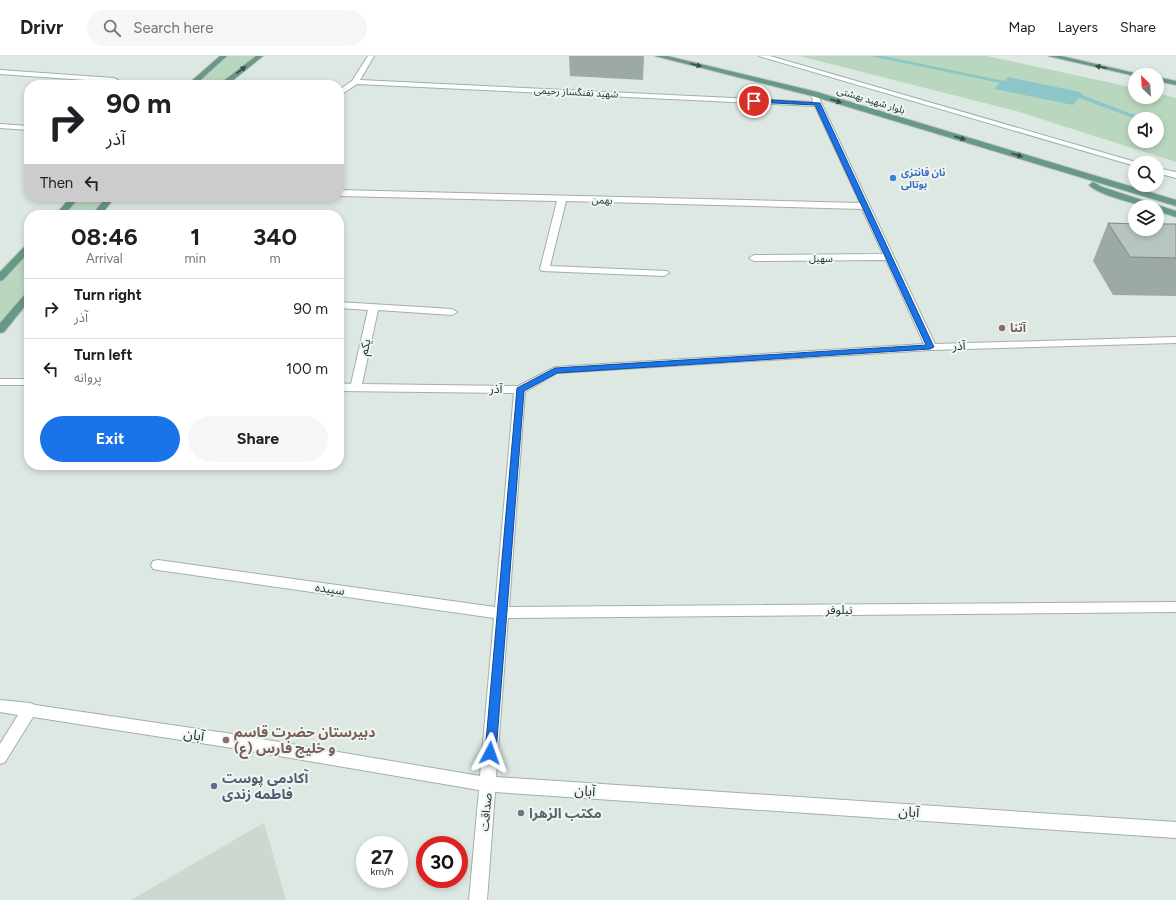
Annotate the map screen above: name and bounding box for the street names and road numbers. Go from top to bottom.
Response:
street label: شهید تفنگساز رحیمی [533,83,619,101]
street label: بلوار شهید بهشتی [835,83,907,117]
street label: بهمن [591,193,613,207]
street label: سهیل [809,252,833,265]
street label: یکم [356,337,376,357]
street label: آذر [951,339,966,353]
street label: آذر [488,382,503,396]
street label: سپیده [314,580,346,599]
street label: نیلوفر [824,603,853,617]
street label: آبان [182,725,206,745]
street label: آبان [574,782,597,800]
street label: صداقت [477,792,495,832]
street label: آبان [898,803,921,821]

